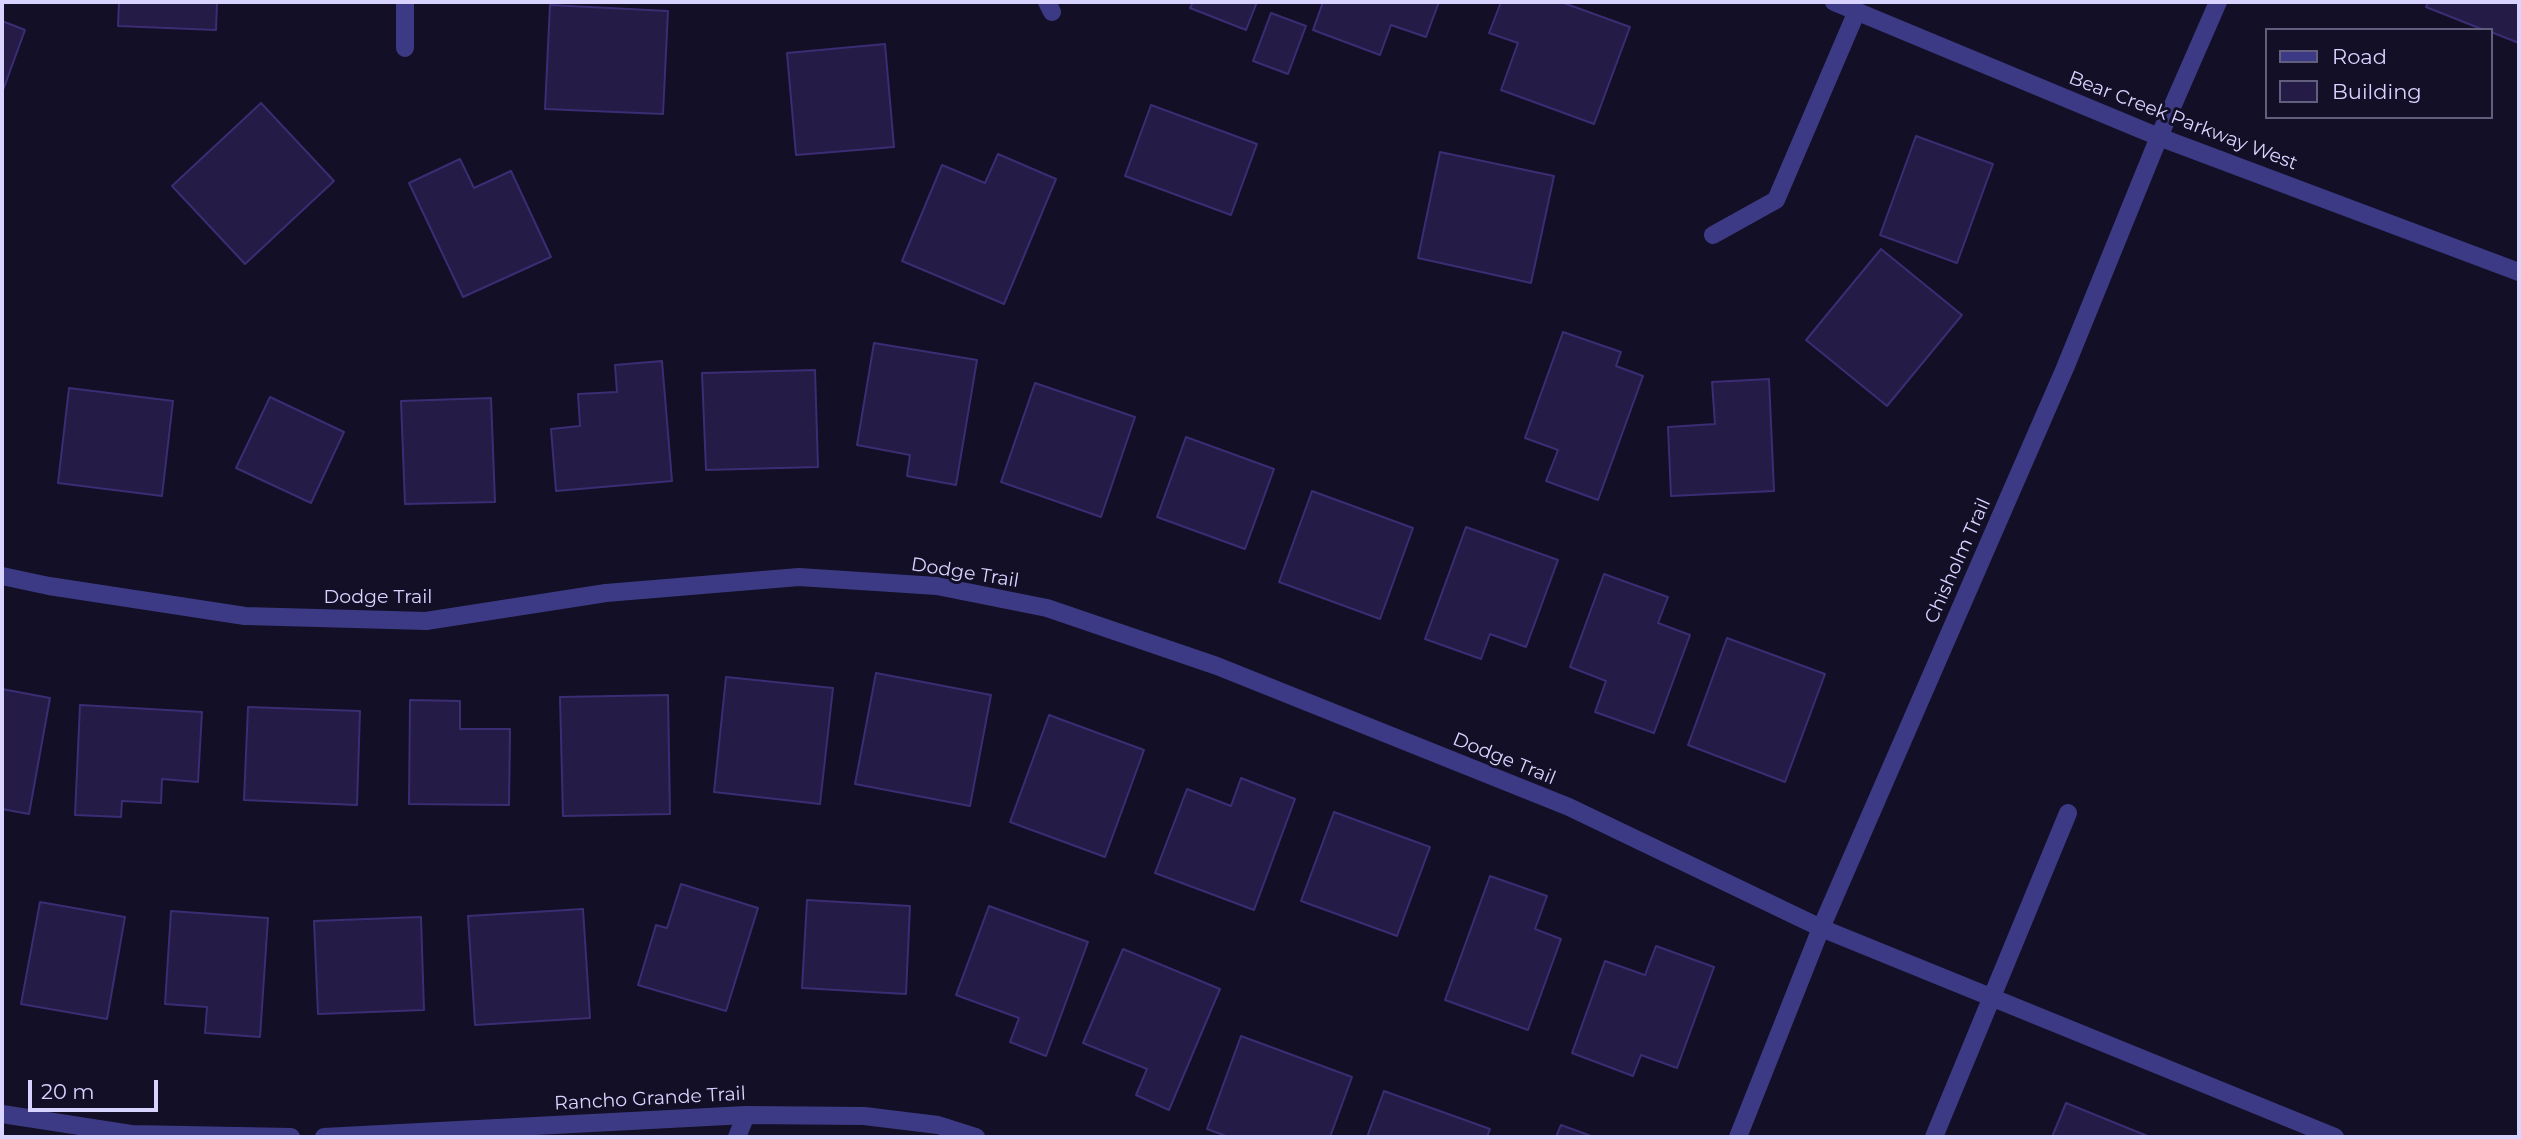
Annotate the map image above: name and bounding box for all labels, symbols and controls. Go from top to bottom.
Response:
legend [2266,28,2493,119]
text: Road [2332,44,2387,69]
street label: Bear Creek Parkway West [2065,67,2301,175]
text: Building [2332,79,2422,104]
street label: Chisholm Trail [1920,495,1996,627]
street label: Dodge Trail [909,553,1021,593]
street label: Dodge Trail [324,586,432,608]
street label: Dodge Trail [1449,728,1559,790]
scale bar [32,1066,161,1110]
text: 20 m [41,1079,95,1104]
street label: Rancho Grande Trail [554,1083,746,1115]

